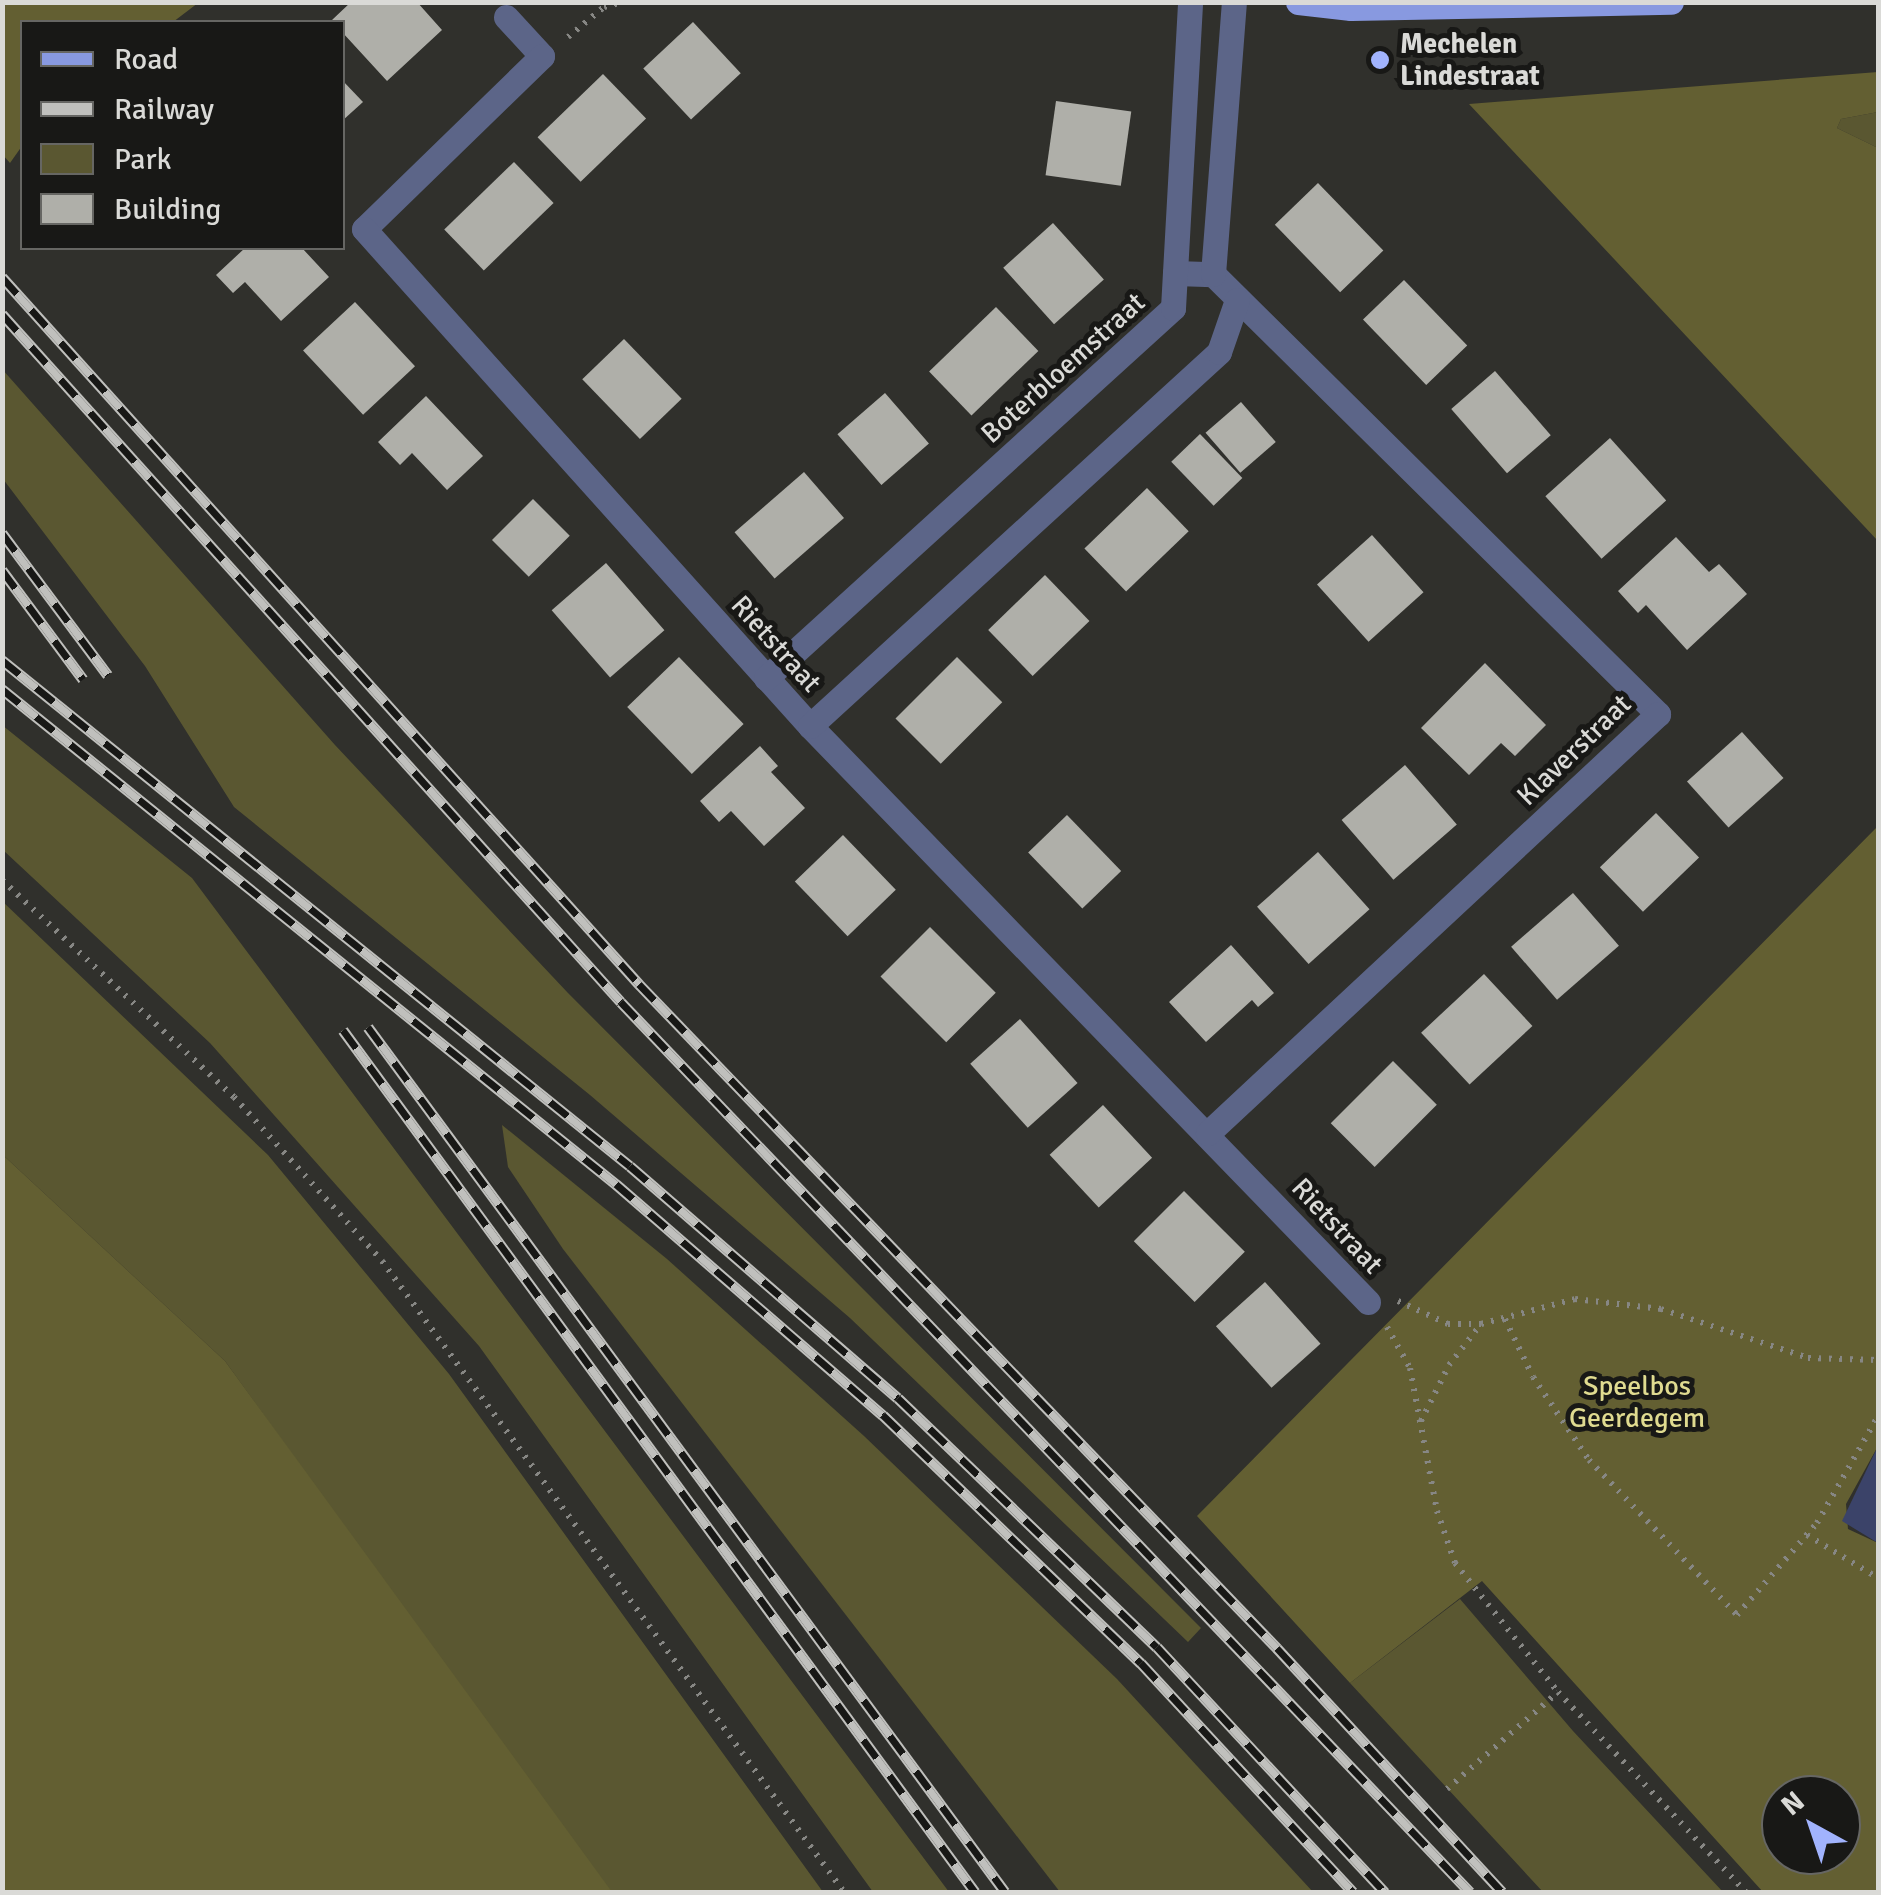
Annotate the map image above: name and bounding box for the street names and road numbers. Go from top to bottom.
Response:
street label: Boterbloemstraat [974,286,1152,450]
street label: Rietstraat [724,589,828,699]
street label: Klaverstraat [1510,687,1638,813]
street label: Rietstraat [1284,1171,1390,1281]

